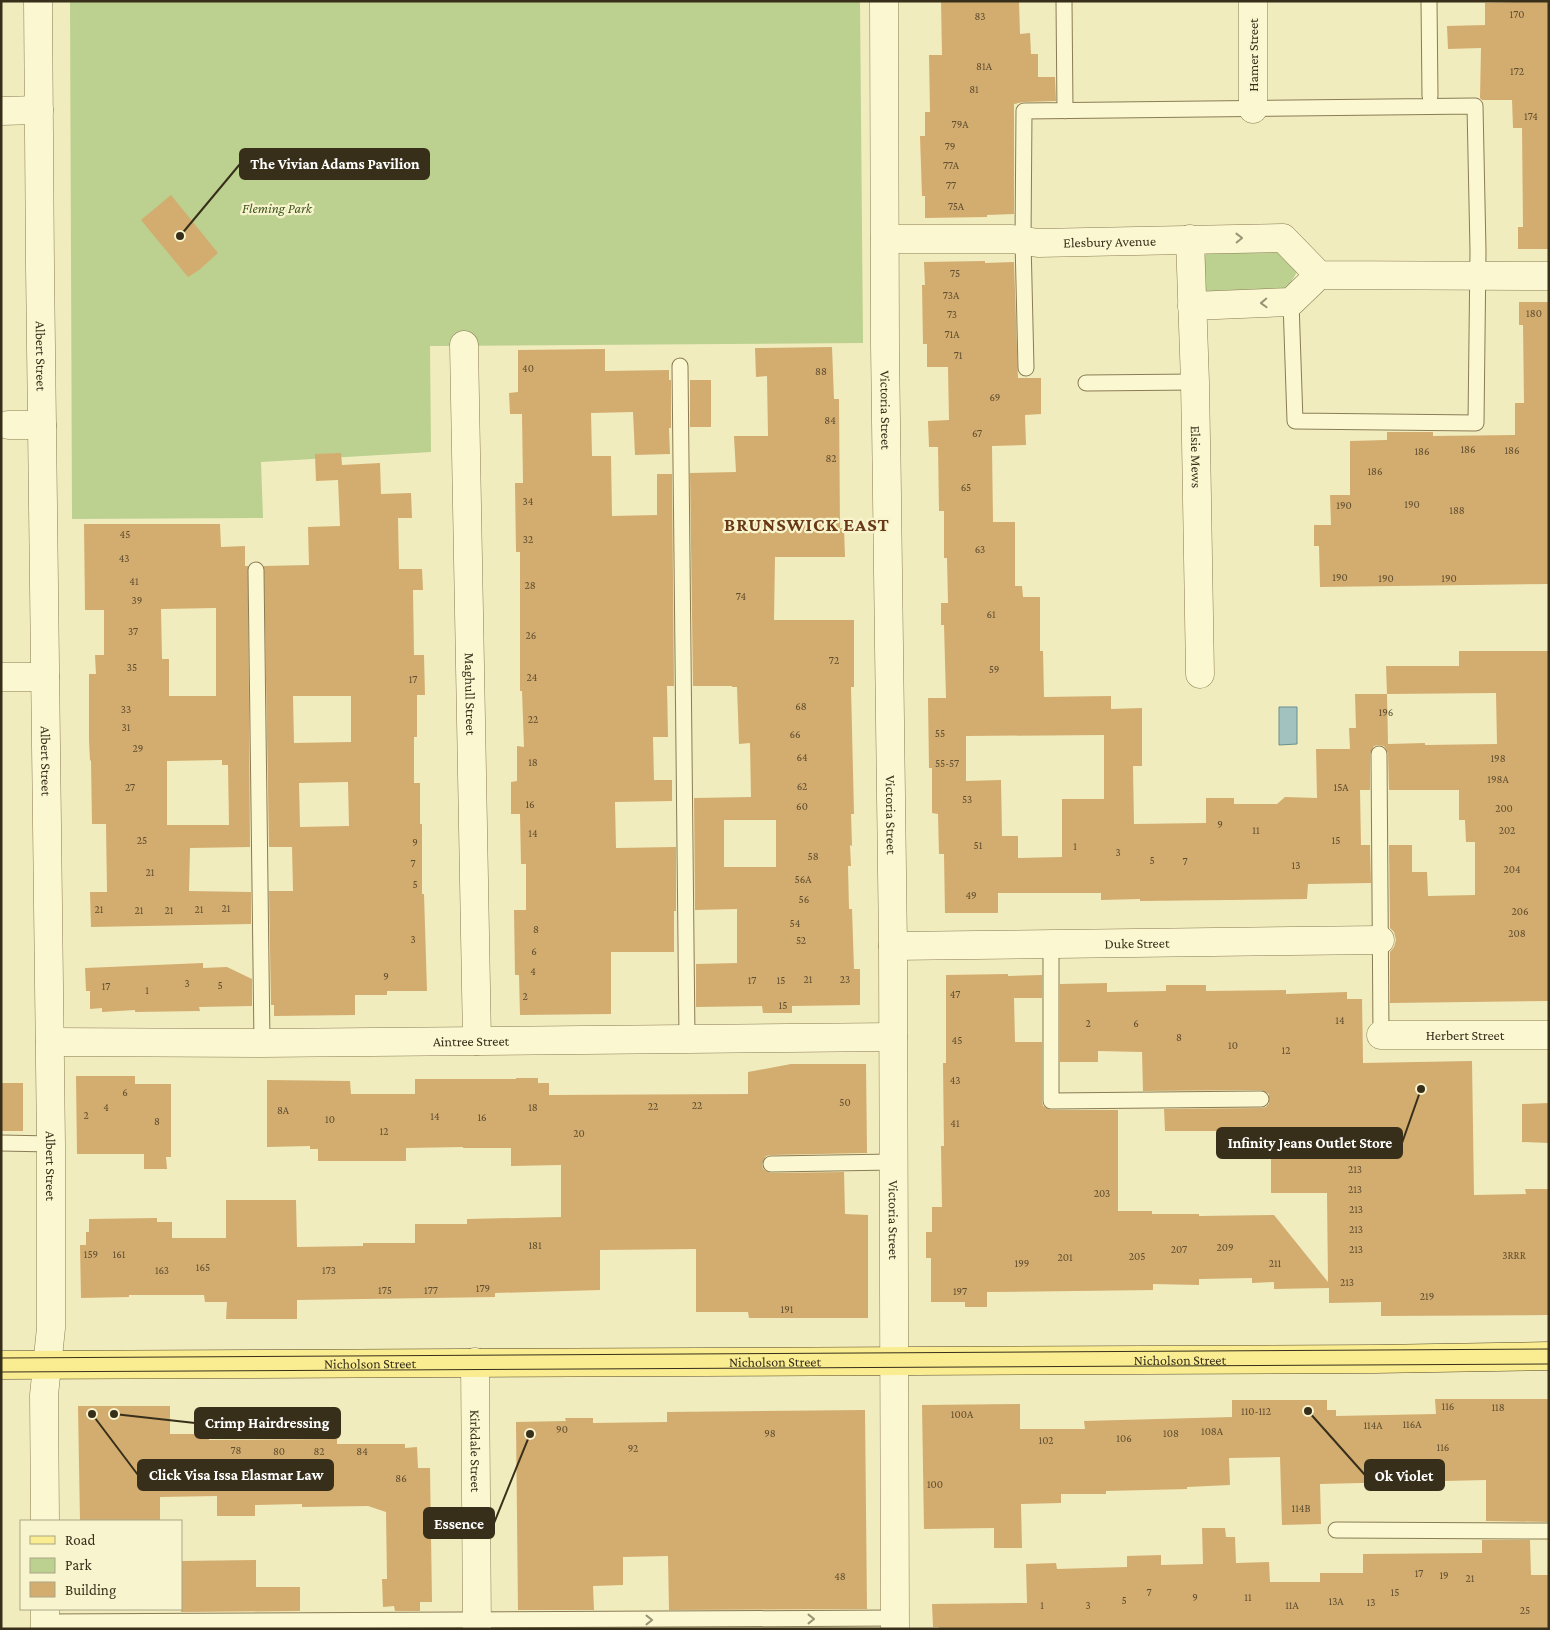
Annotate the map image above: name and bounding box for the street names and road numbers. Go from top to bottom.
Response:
street label: Hamer Street [1245,18,1261,92]
street label: Elesbury Avenue [1063,233,1156,250]
street label: Albert Street [33,321,50,391]
street label: Victoria Street [877,370,894,450]
street label: Elsie Mews [1188,425,1205,488]
street label: Maghull Street [462,652,479,736]
street label: Albert Street [38,726,55,796]
street label: Victoria Street [883,775,900,855]
street label: Duke Street [1104,935,1170,951]
street label: Herbert Street [1426,1027,1505,1043]
street label: Aintree Street [433,1033,510,1049]
street label: Albert Street [43,1131,59,1201]
street label: Victoria Street [886,1180,902,1260]
street label: Nicholson Street [1134,1352,1227,1368]
street label: Nicholson Street [729,1353,822,1370]
street label: Nicholson Street [324,1355,417,1372]
street label: Kirkdale Street [467,1410,484,1493]

